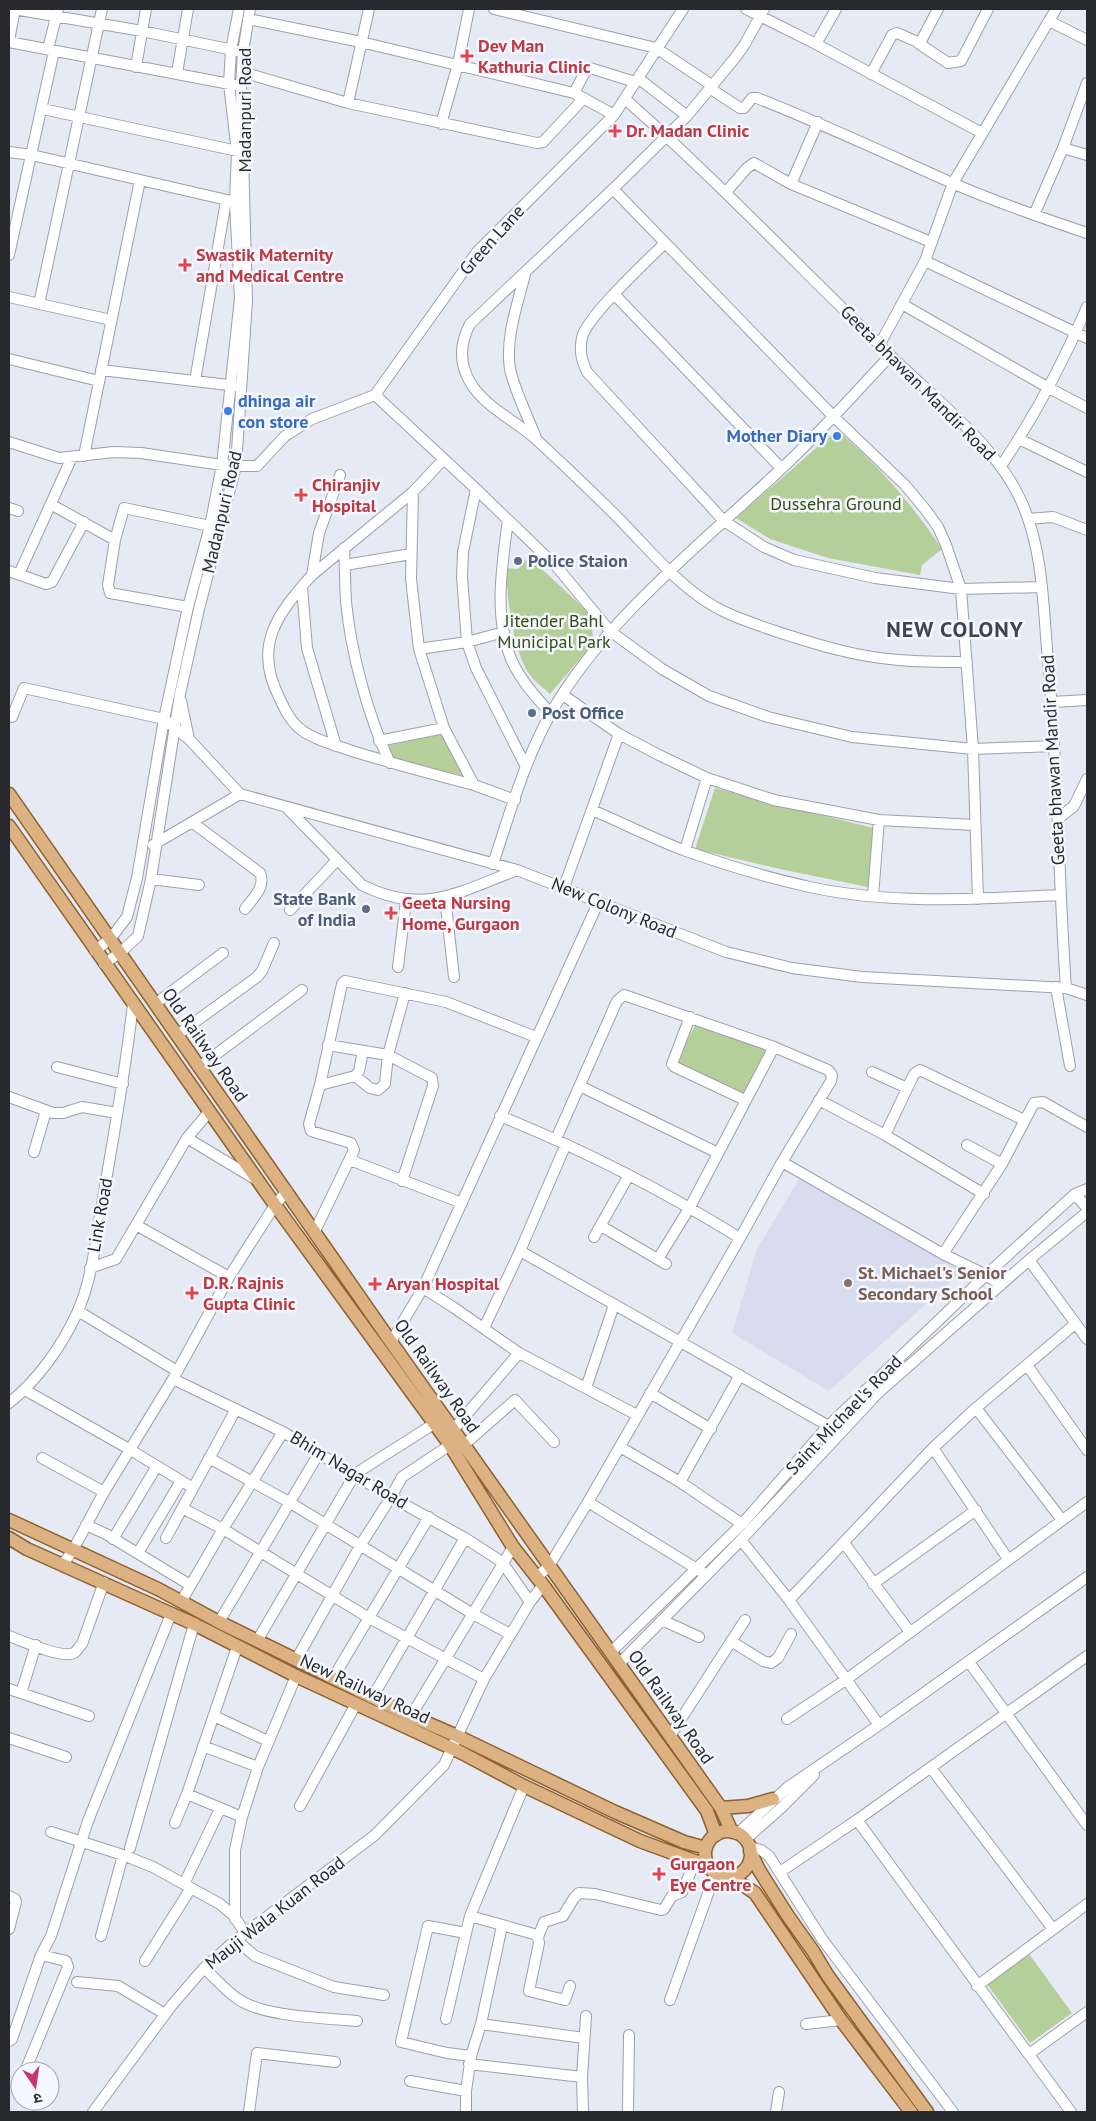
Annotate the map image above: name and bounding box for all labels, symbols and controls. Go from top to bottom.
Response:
place label: Dev Man Kathuria Clinic [478,34,591,78]
street label: Madanpuri Road [233,48,256,172]
marker: Dev Man Kathuria Clinic [460,49,474,63]
place label: Dr. Madan Clinic [626,119,750,142]
marker: Dr. Madan Clinic [608,124,622,138]
street label: Green Lane [454,200,529,280]
place label: Swastik Maternity and Medical Centre [196,243,344,287]
marker: Swastik Maternity and Medical Centre [178,258,192,272]
street label: Geeta bhawan Mandir Road [836,300,1001,465]
place label: dhinga air con store [238,389,316,433]
marker: dhinga air con store [222,405,234,417]
place label: Mother Diary [726,424,827,447]
marker: Mother Diary [831,430,843,442]
street label: Madanpuri Road [196,448,247,575]
place label: Chiranjiv Hospital [312,473,380,517]
marker: Chiranjiv Hospital [294,488,308,502]
park label: Dussehra Ground [770,492,902,515]
place label: Police Staion [528,549,628,572]
marker: Police Staion [512,555,524,567]
park label: Jitender Bahl Municipal Park [497,609,611,653]
district label: NEW COLONY [886,615,1024,643]
street label: Geeta bhawan Mandir Road [1036,654,1070,866]
place label: Post Office [542,701,624,724]
marker: Post Office [526,707,538,719]
street label: New Colony Road [548,872,680,943]
place label: State Bank of India [273,887,356,931]
place label: Geeta Nursing Home, Gurgaon [402,891,520,935]
marker: State Bank of India [360,903,372,915]
marker: Geeta Nursing Home, Gurgaon [384,906,398,920]
street label: Old Railway Road [157,983,253,1106]
street label: Link Road [82,1176,117,1254]
place label: St. Michael's Senior Secondary School [858,1261,1007,1305]
place label: D.R. Rajnis Gupta Clinic [203,1271,296,1315]
place label: Aryan Hospital [386,1272,500,1295]
marker: Aryan Hospital [368,1277,382,1291]
marker: St. Michael's Senior Secondary School [842,1277,854,1289]
marker: D.R. Rajnis Gupta Clinic [185,1286,199,1300]
street label: Old Railway Road [389,1314,485,1437]
street label: Saint Michael's Road [781,1350,907,1479]
street label: Bhim Nagar Road [286,1425,412,1514]
street label: Old Railway Road [623,1645,719,1768]
street label: New Railway Road [296,1648,434,1729]
street label: Mauji Wala Kuan Road [200,1851,349,1974]
place label: Gurgaon Eye Centre [670,1852,751,1896]
marker: Gurgaon Eye Centre [652,1867,666,1881]
north arrow [10,2061,60,2111]
text: उ [31,2089,44,2109]

